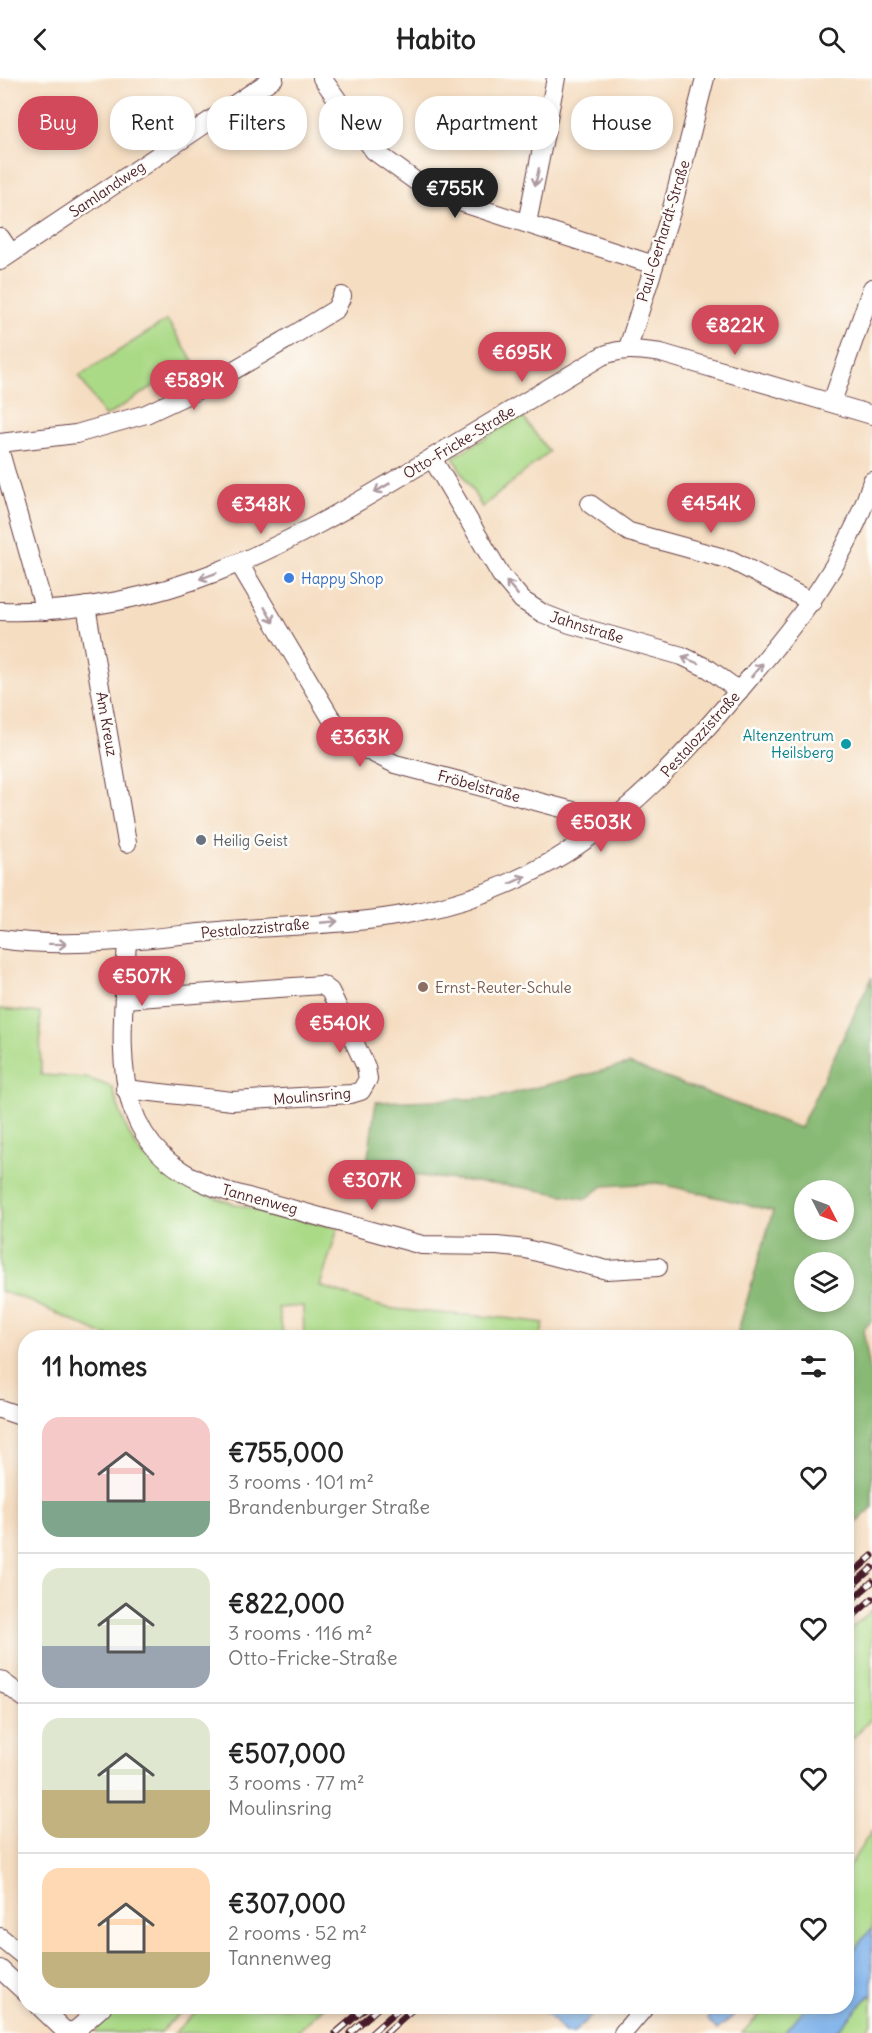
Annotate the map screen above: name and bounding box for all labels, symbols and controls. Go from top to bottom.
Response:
text: Habito [396,22,476,56]
icon: back [24,23,57,56]
icon: search [815,23,848,56]
chip: Buy [18,96,98,150]
chip: Rent [110,96,195,150]
chip: Filters [207,96,307,150]
chip: New [319,96,403,150]
chip: Apartment [415,96,559,150]
chip: House [571,96,673,150]
street label: Samlandweg [65,157,149,221]
street label: Paul-Gerhardt-Straße [632,158,694,304]
one-way arrow [531,167,542,186]
pin: €755K [413,168,497,219]
text: €755K [426,175,484,200]
pin: €822K [693,305,777,356]
text: €822K [706,312,764,337]
pin: €695K [480,332,564,383]
text: €695K [492,339,552,364]
pin: €589K [152,360,236,411]
text: €589K [164,367,224,392]
street label: Otto-Fricke-Straße [400,401,518,483]
one-way arrow [374,483,391,495]
pin: €454K [669,483,753,534]
pin: €348K [219,484,303,535]
text: €454K [681,490,741,515]
text: €348K [231,491,291,516]
place label: Happy Shop [301,569,384,588]
marker: Happy Shop [282,571,296,585]
one-way arrow [199,572,218,583]
one-way arrow [505,580,518,596]
one-way arrow [263,606,275,623]
street label: Jahnstraße [548,607,626,647]
one-way arrow [681,653,699,664]
one-way arrow [750,663,764,678]
street label: Pestalozzistraße [656,687,744,781]
street label: Am Kreuz [92,690,122,758]
pin: €363K [318,717,402,768]
text: €363K [330,724,390,749]
place label: Altenzentrum Heilsberg [743,726,834,762]
marker: Altenzentrum Heilsberg [839,737,853,751]
street label: Fröbelstraße [436,766,522,806]
pin: €503K [559,802,643,853]
text: €503K [570,809,632,834]
place label: Heilig Geist [213,831,288,850]
marker: Heilig Geist [194,833,208,847]
one-way arrow [509,873,527,885]
street label: Pestalozzistraße [200,914,310,942]
one-way arrow [319,916,339,927]
one-way arrow [48,938,68,949]
pin: €507K [100,956,184,1007]
text: €507K [112,963,172,988]
place label: Ernst-Reuter-Schule [435,978,572,997]
marker: Ernst-Reuter-Schule [416,980,430,994]
pin: €540K [298,1003,382,1054]
text: €540K [309,1010,371,1035]
street label: Moulinsring [272,1083,352,1109]
pin: €307K [330,1160,414,1211]
text: €307K [342,1167,402,1192]
street label: Tannenweg [220,1180,300,1218]
north arrow [794,1180,854,1240]
map controls [794,1180,854,1312]
button: layers [794,1252,854,1312]
text: 11 homes [42,1350,147,1383]
icon: filters [797,1350,830,1383]
text: €755,000 [228,1436,344,1469]
icon: home [90,1441,162,1513]
icon: heart [797,1461,830,1494]
text: 3 rooms · 101 m² [228,1469,374,1494]
text: Brandenburger Straße [228,1494,430,1519]
text: €822,000 [228,1587,345,1620]
icon: home [90,1592,162,1664]
icon: heart [797,1612,830,1645]
text: 3 rooms · 116 m² [228,1620,372,1645]
text: Otto-Fricke-Straße [228,1645,397,1670]
text: €507,000 [228,1737,346,1770]
icon: home [90,1742,162,1814]
icon: heart [797,1762,830,1795]
text: 3 rooms · 77 m² [228,1770,365,1795]
text: Moulinsring [228,1795,332,1820]
text: €307,000 [228,1887,346,1920]
icon: home [90,1892,162,1964]
icon: heart [797,1912,830,1945]
text: 2 rooms · 52 m² [228,1920,367,1945]
text: Tannenweg [228,1945,332,1970]

